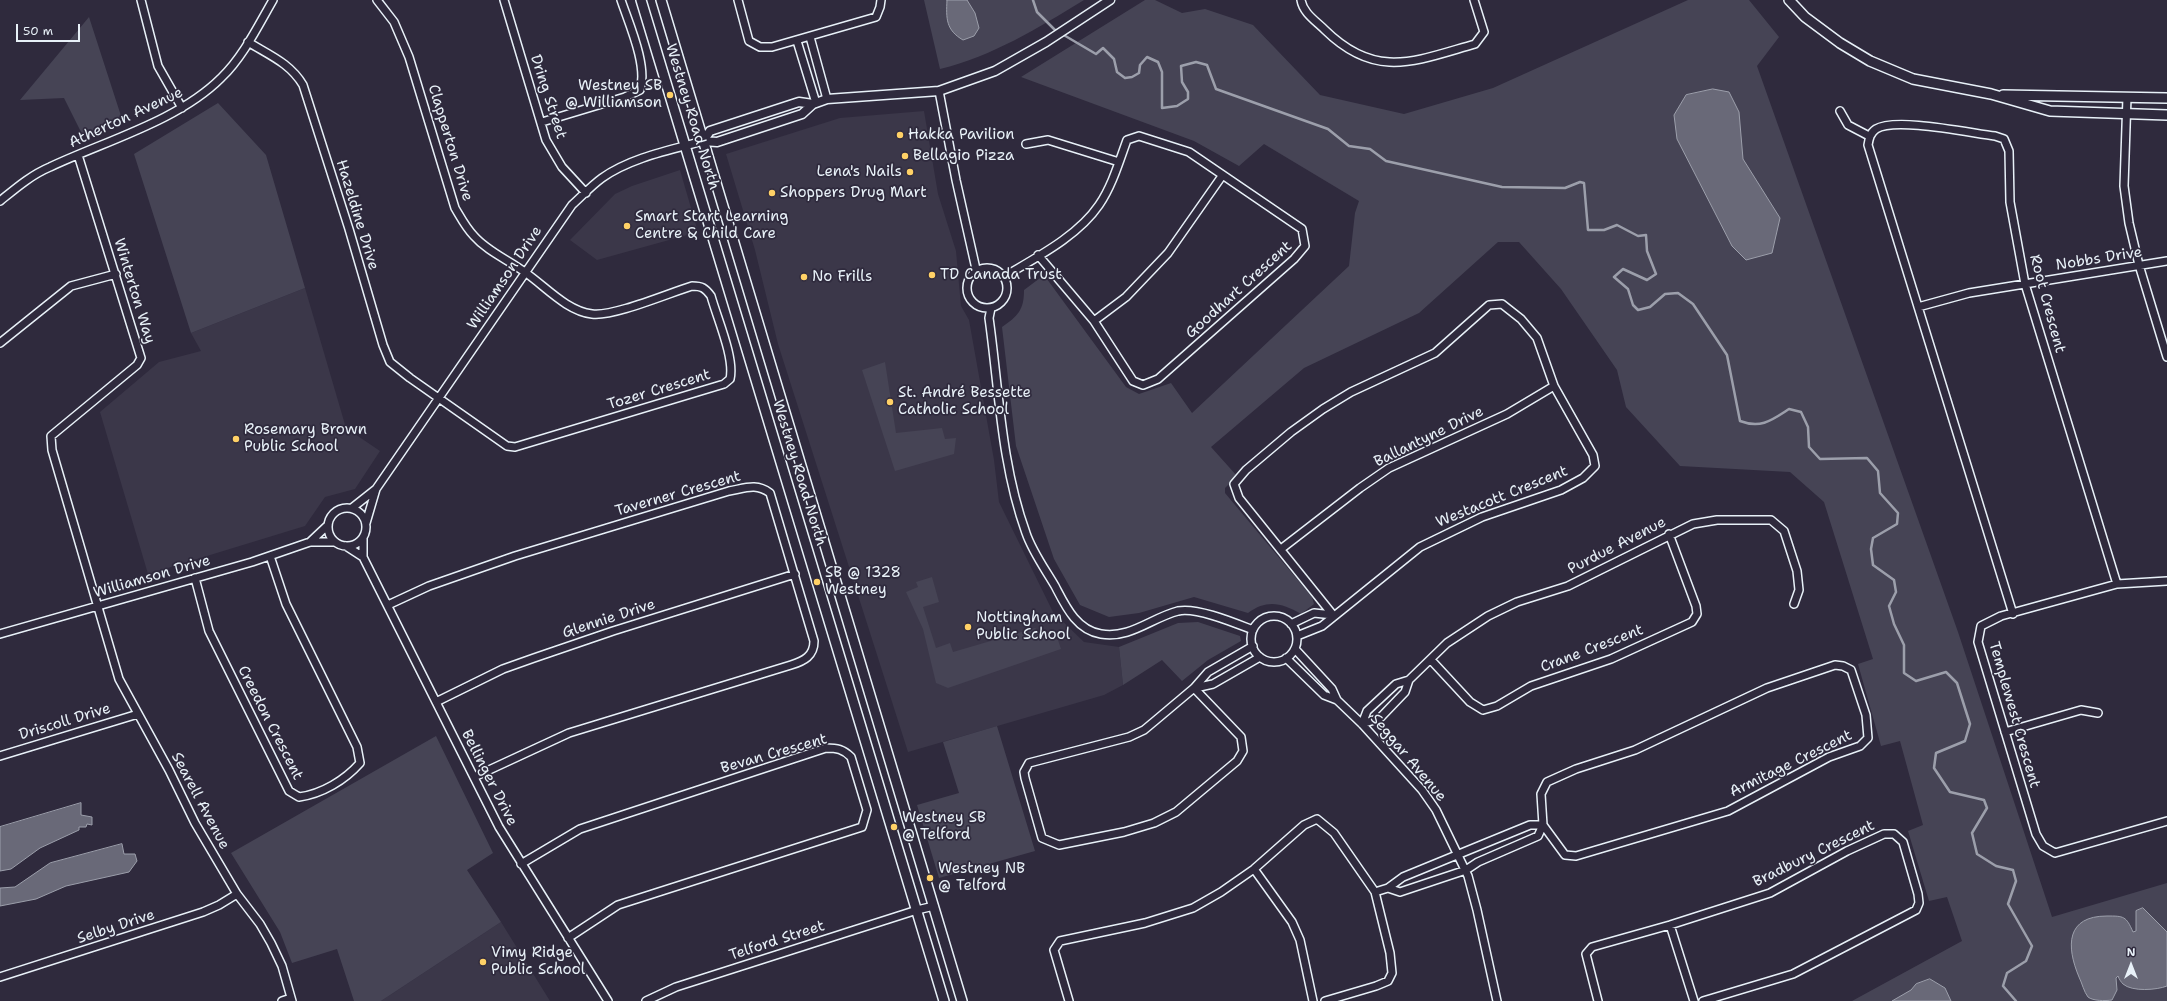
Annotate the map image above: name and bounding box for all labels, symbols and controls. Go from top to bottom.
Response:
scale bar [18,16,82,42]
text: 50 m [23,23,53,39]
street label: Westney Road North [661,42,723,192]
street label: Dring Street [526,52,570,142]
place label: Westney SB @ Williamson [565,77,662,112]
street label: Clapperton Drive [424,83,476,203]
street label: Atherton Avenue [66,84,186,152]
marker: Westney SB @ Williamson [665,90,675,100]
place label: Hakka Pavilion [908,126,1015,144]
marker: Hakka Pavilion [895,130,905,140]
place label: Bellagio Pizza [913,147,1014,165]
marker: Bellagio Pizza [900,151,910,161]
street label: Hazeldine Drive [332,158,382,272]
place label: Lena's Nails [817,163,902,181]
marker: Lena's Nails [905,167,915,177]
place label: Shoppers Drug Mart [780,184,927,202]
marker: Shoppers Drug Mart [767,188,777,198]
place label: Smart Start Learning Centre & Child Care [635,208,788,243]
marker: Smart Start Learning Centre & Child Care [622,221,632,231]
street label: Williamson Drive [464,223,546,333]
street label: Winterton Way [109,236,159,346]
street label: Goodhart Crescent [1182,237,1296,343]
street label: Nobbs Drive [2055,243,2143,275]
street label: Root Crescent [2025,253,2069,355]
place label: TD Canada Trust [940,266,1062,284]
place label: No Frills [812,268,872,286]
marker: TD Canada Trust [927,270,937,280]
marker: No Frills [799,272,809,282]
street label: Tozer Crescent [605,366,713,414]
place label: St. André Bessette Catholic School [898,384,1031,419]
marker: St. André Bessette Catholic School [885,397,895,407]
street label: Westney Road North [768,398,830,548]
street label: Ballantyne Drive [1371,403,1487,471]
place label: Rosemary Brown Public School [244,421,367,456]
marker: Rosemary Brown Public School [231,434,241,444]
street label: Westacott Crescent [1434,462,1570,532]
street label: Taverner Crescent [613,467,743,521]
street label: Purdue Avenue [1565,514,1669,578]
street label: Williamson Drive [91,552,213,602]
place label: SB @ 1328 Westney [825,564,901,599]
marker: SB @ 1328 Westney [812,577,822,587]
street label: Glennie Drive [560,596,658,642]
place label: Nottingham Public School [976,609,1070,644]
street label: Crane Crescent [1538,621,1646,677]
marker: Nottingham Public School [963,622,973,632]
street label: Templewest Crescent [1984,640,2044,790]
street label: Creedon Crescent [233,663,307,783]
street label: Driscoll Drive [17,700,113,744]
street label: Seggar Avenue [1366,711,1450,805]
street label: Bellinger Drive [457,727,521,829]
street label: Armitage Crescent [1727,727,1855,801]
street label: Bevan Crescent [719,730,829,778]
street label: Searell Avenue [167,749,233,853]
place label: Westney SB @ Telford [902,809,986,844]
street label: Bradbury Crescent [1750,817,1878,891]
marker: Westney SB @ Telford [889,822,899,832]
place label: Westney NB @ Telford [938,860,1025,895]
marker: Westney NB @ Telford [925,873,935,883]
street label: Selby Drive [75,906,157,948]
street label: Telford Street [727,917,827,965]
place label: Vimy Ridge Public School [491,944,585,979]
north arrow [2111,945,2151,985]
text: N [2127,945,2135,960]
marker: Vimy Ridge Public School [478,957,488,967]

